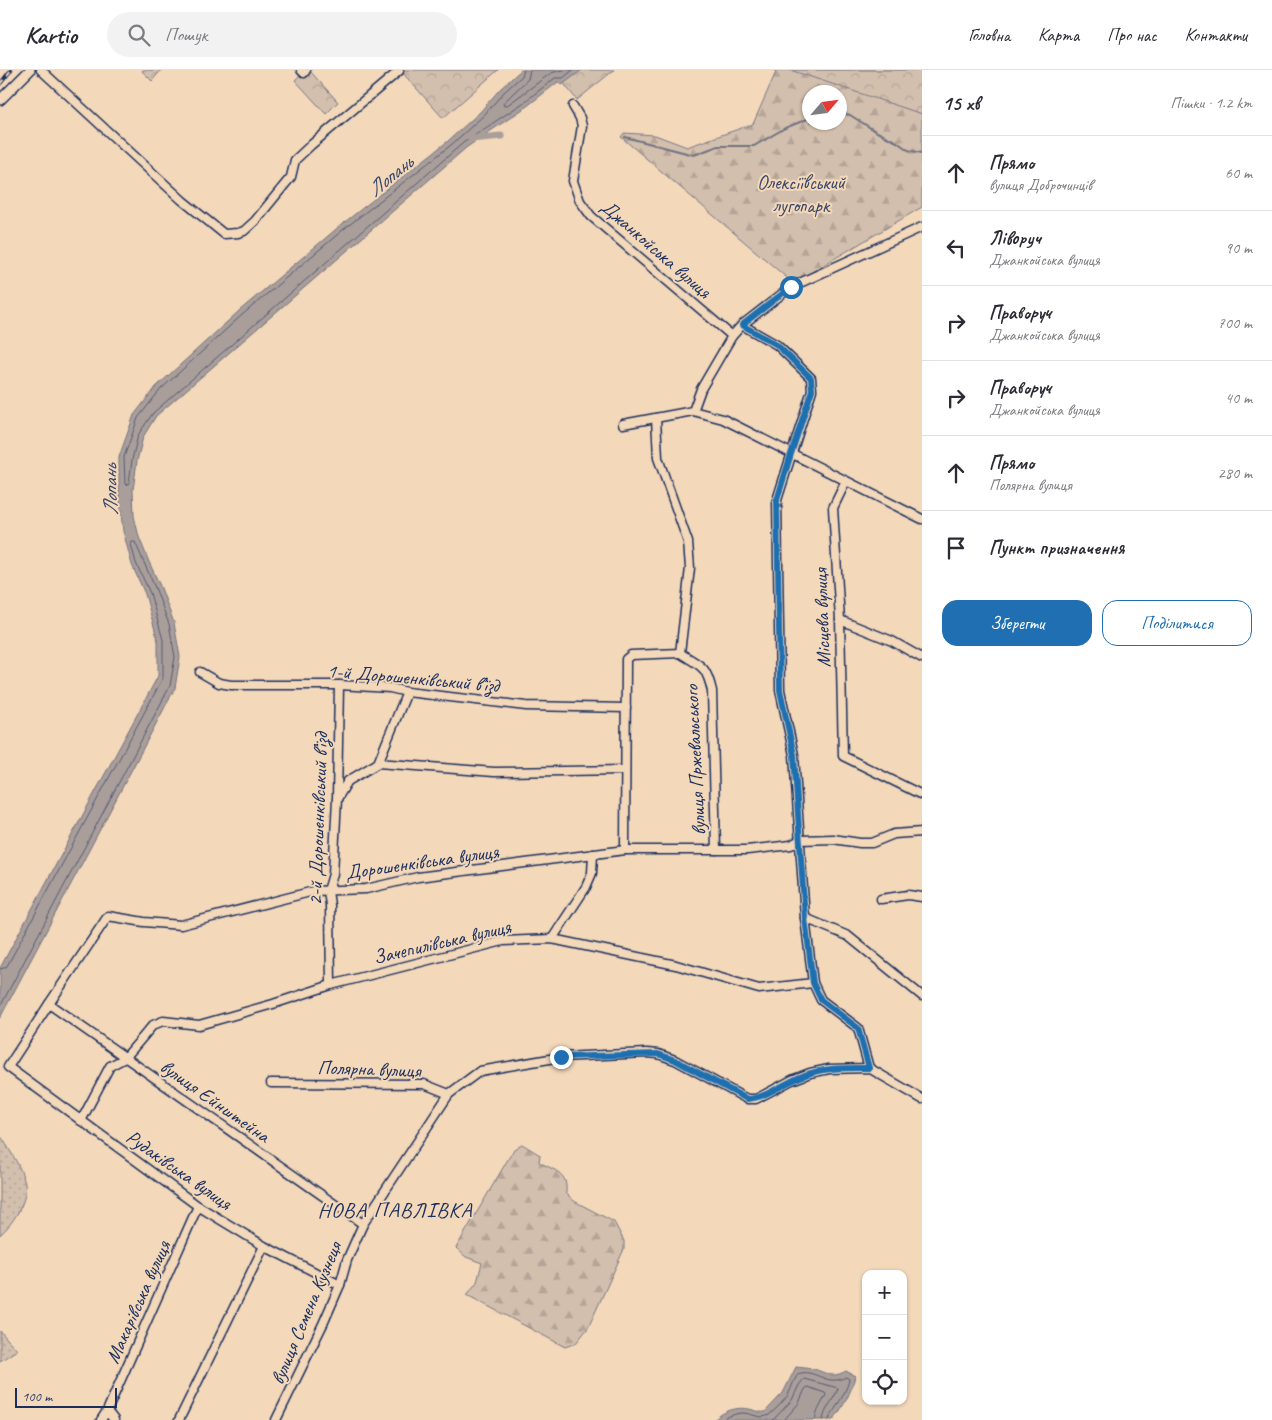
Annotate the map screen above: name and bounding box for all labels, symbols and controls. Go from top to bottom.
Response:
search box [107,12,457,57]
text: Kartio [25,20,77,50]
icon: search [125,21,153,49]
text: Пошук [165,23,207,47]
text: Головна [968,24,1010,46]
text: Карта [1038,24,1079,46]
text: Про нас [1107,24,1157,46]
text: Контакти [1185,24,1247,46]
north arrow [802,85,847,130]
text: 15 хв [942,90,980,116]
text: Пішки · 1.2 km [1170,93,1252,113]
water label: Лопань [362,148,420,202]
text: Прямо [989,151,1034,175]
icon: ahead [942,159,970,187]
text: 60 m [1225,163,1252,183]
park label: Олексіївський лугопарк [757,170,847,218]
text: вулиця Доброчинців [989,175,1092,195]
street label: Джанкойська вулиця [596,194,717,304]
text: Ліворуч [989,226,1041,250]
icon: left [942,234,970,262]
text: 90 m [1225,238,1252,258]
text: Джанкойська вулиця [989,250,1100,270]
route start [780,276,803,299]
text: Праворуч [989,301,1051,325]
icon: right [942,309,970,337]
text: 700 m [1218,313,1252,333]
text: Джанкойська вулиця [989,325,1100,345]
text: Праворуч [989,376,1051,400]
icon: right [942,384,970,412]
text: 40 m [1225,388,1252,408]
text: Джанкойська вулиця [989,400,1100,420]
text: Прямо [989,451,1034,475]
icon: ahead [942,459,970,487]
water label: Лопань [97,462,123,516]
text: 280 m [1218,463,1252,483]
text: Полярна вулиця [989,475,1072,495]
icon: arrive [942,534,970,562]
text: Пункт призначення [989,536,1124,560]
street label: Місцева вулиця [808,566,836,668]
button: Зберегти [942,600,1092,646]
button: Поділитися [1102,600,1252,646]
street label: 1-й Дорошенківський в’їзд [326,658,502,699]
street label: вулиця Пржевальського [679,683,711,836]
street label: 2-й Дорошенківський в’їзд [302,731,335,906]
street label: Дорошенківська вулиця [344,839,501,885]
street label: Зачепилівська вулиця [371,914,514,970]
route end [550,1046,573,1069]
street label: вулиця Ейнштейна [155,1054,276,1149]
street label: Полярна вулиця [317,1055,423,1083]
street label: Рудаківська вулиця [121,1124,237,1216]
district label: НОВА ПАВЛІВКА [318,1196,472,1224]
street label: Макарівська вулиця [100,1236,177,1367]
street label: вулиця Семена Кузнеця [265,1236,348,1388]
map controls [862,1270,907,1405]
button: + [862,1270,907,1315]
button: − [862,1315,907,1360]
button: locate [862,1360,907,1405]
scale bar [15,1385,118,1408]
text: 100 m [22,1388,52,1405]

